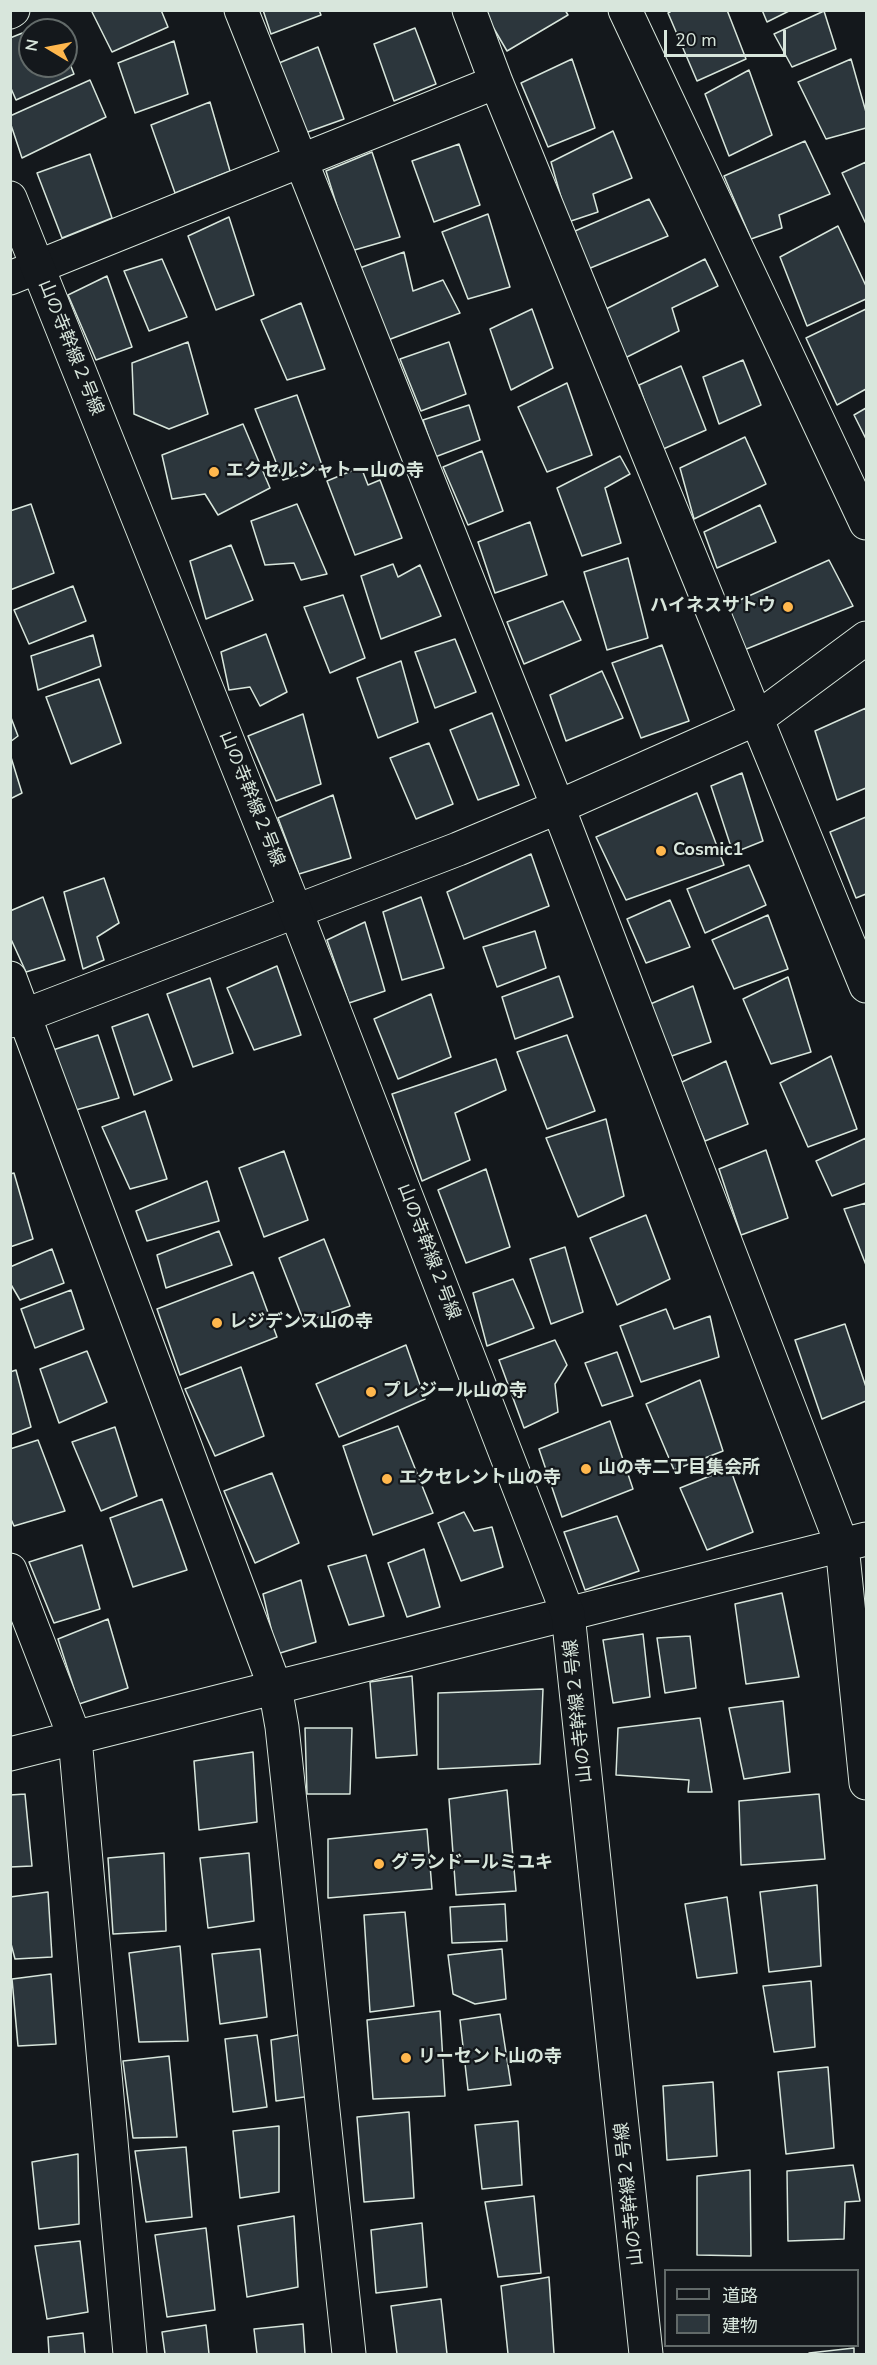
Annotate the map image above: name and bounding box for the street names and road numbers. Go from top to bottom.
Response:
street label: 山の寺幹線２号線 [33,277,107,419]
street label: 山の寺幹線２号線 [214,728,288,870]
street label: 山の寺幹線２号線 [392,1181,464,1323]
street label: 山の寺幹線２号線 [561,1638,597,1784]
street label: 山の寺幹線２号線 [612,2121,648,2267]

